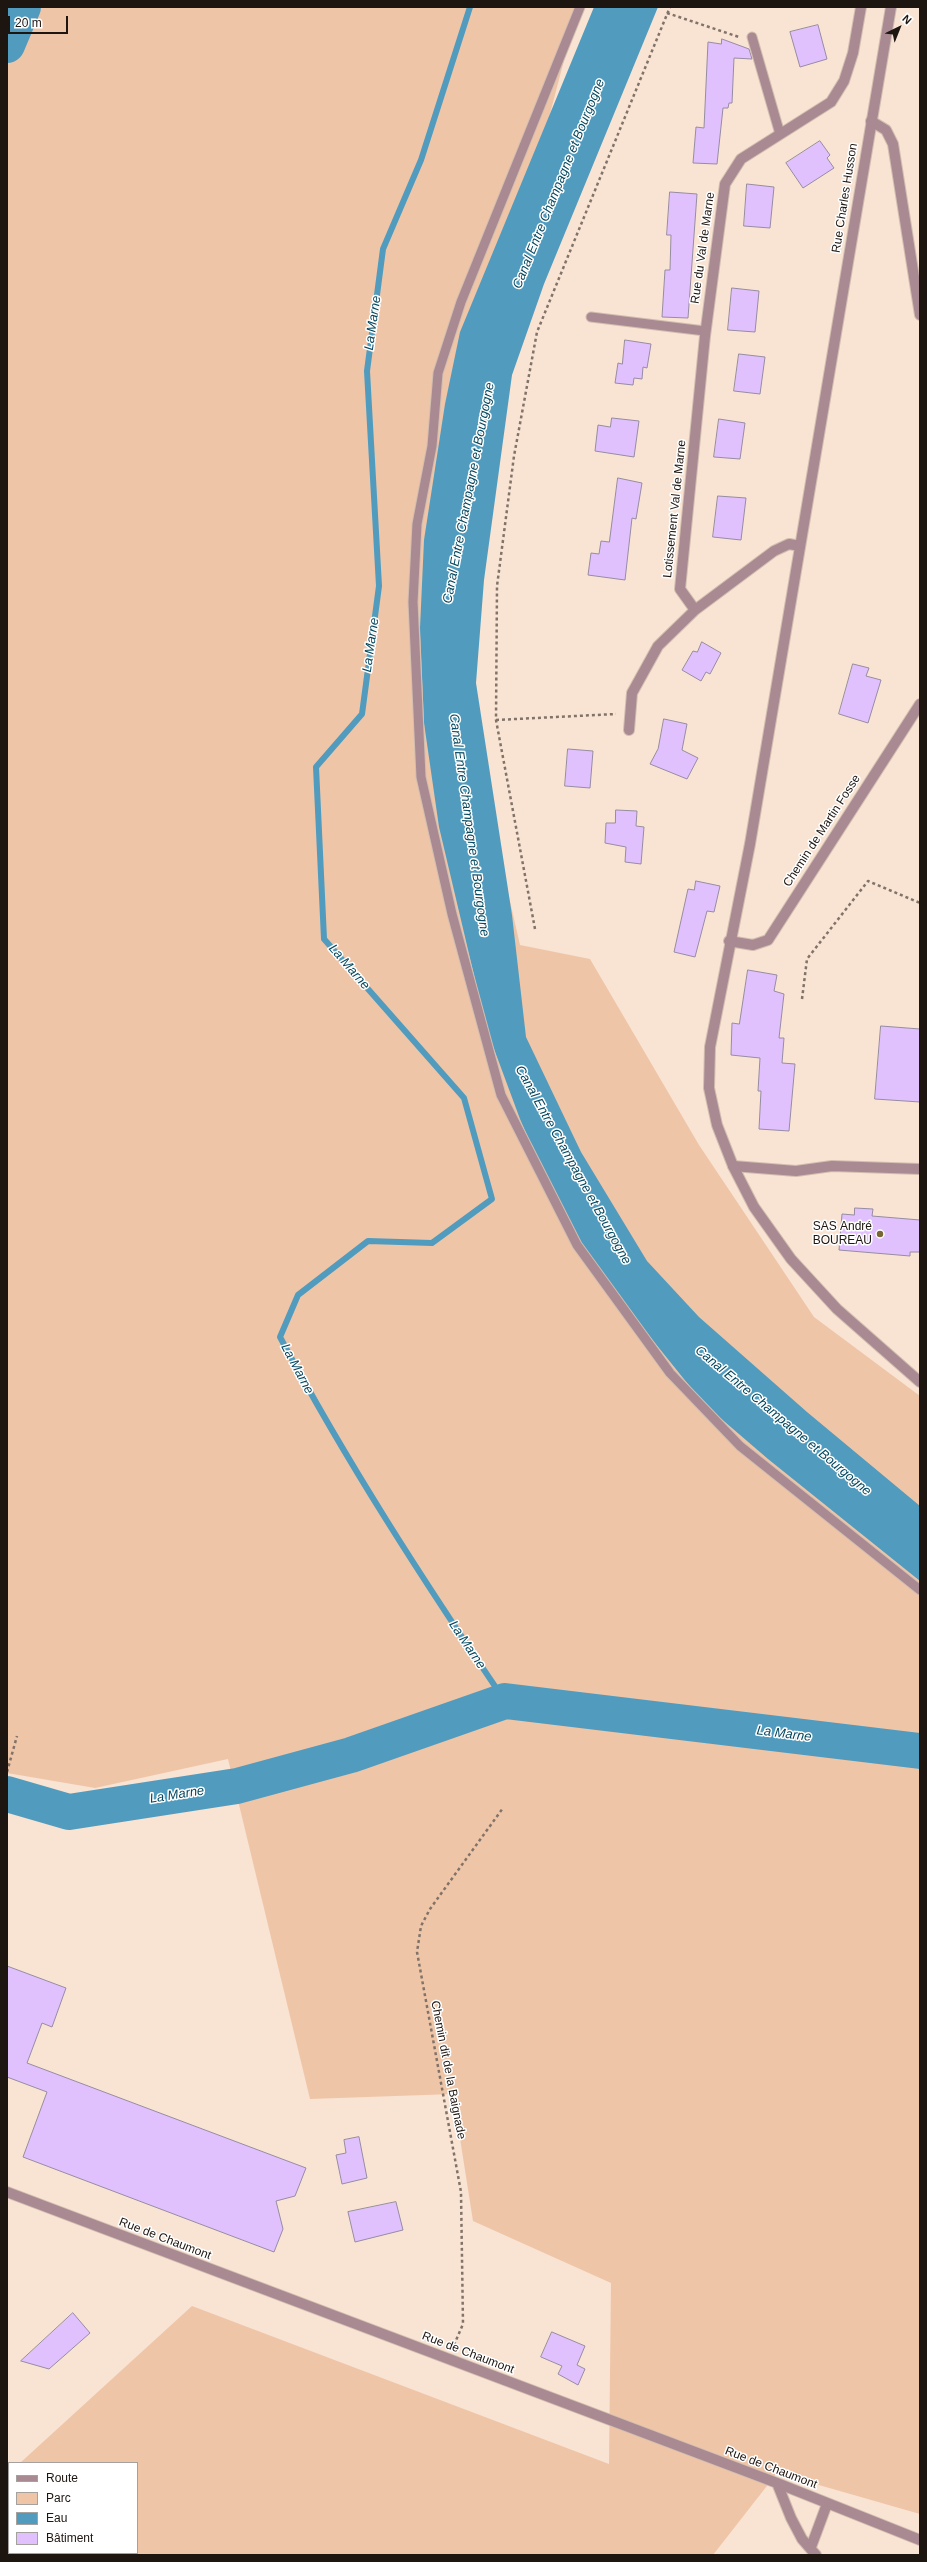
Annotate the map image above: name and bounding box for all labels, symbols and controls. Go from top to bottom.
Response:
scale bar [10,8,70,34]
north arrow [879,8,919,48]
text: N [900,12,914,26]
text: 20 m [15,16,42,30]
water label: Canal Entre Champagne et Bourgogne [510,77,608,291]
street label: Rue Charles Husson [829,142,861,254]
street label: Rue du Val de Marne [688,191,718,305]
water label: La Marne [361,295,385,351]
water label: Canal Entre Champagne et Bourgogne [440,381,498,605]
street label: Lotissement Val de Marne [661,439,689,579]
water label: La Marne [359,617,383,673]
water label: Canal Entre Champagne et Bourgogne [446,713,492,937]
street label: Chemin de Martin Fosse [780,772,864,890]
water label: La Marne [325,941,373,993]
water label: Canal Entre Champagne et Bourgogne [512,1063,634,1267]
place label: SAS André BOUREAU [813,1220,872,1248]
marker: SAS André BOUREAU [875,1229,885,1239]
water label: La Marne [277,1341,317,1397]
water label: Canal Entre Champagne et Bourgogne [692,1343,874,1499]
water label: La Marne [445,1618,489,1672]
water label: La Marne [756,1723,812,1745]
water label: La Marne [149,1783,205,1807]
street label: Chemin dit de la Baignade [428,2000,468,2140]
street label: Rue de Chaumont [117,2215,213,2263]
street label: Rue de Chaumont [420,2329,516,2377]
street label: Rue de Chaumont [723,2444,819,2492]
legend [8,2462,138,2554]
text: Route [46,2471,78,2485]
text: Parc [46,2491,71,2505]
text: Eau [46,2511,67,2525]
text: Bâtiment [46,2531,93,2545]

